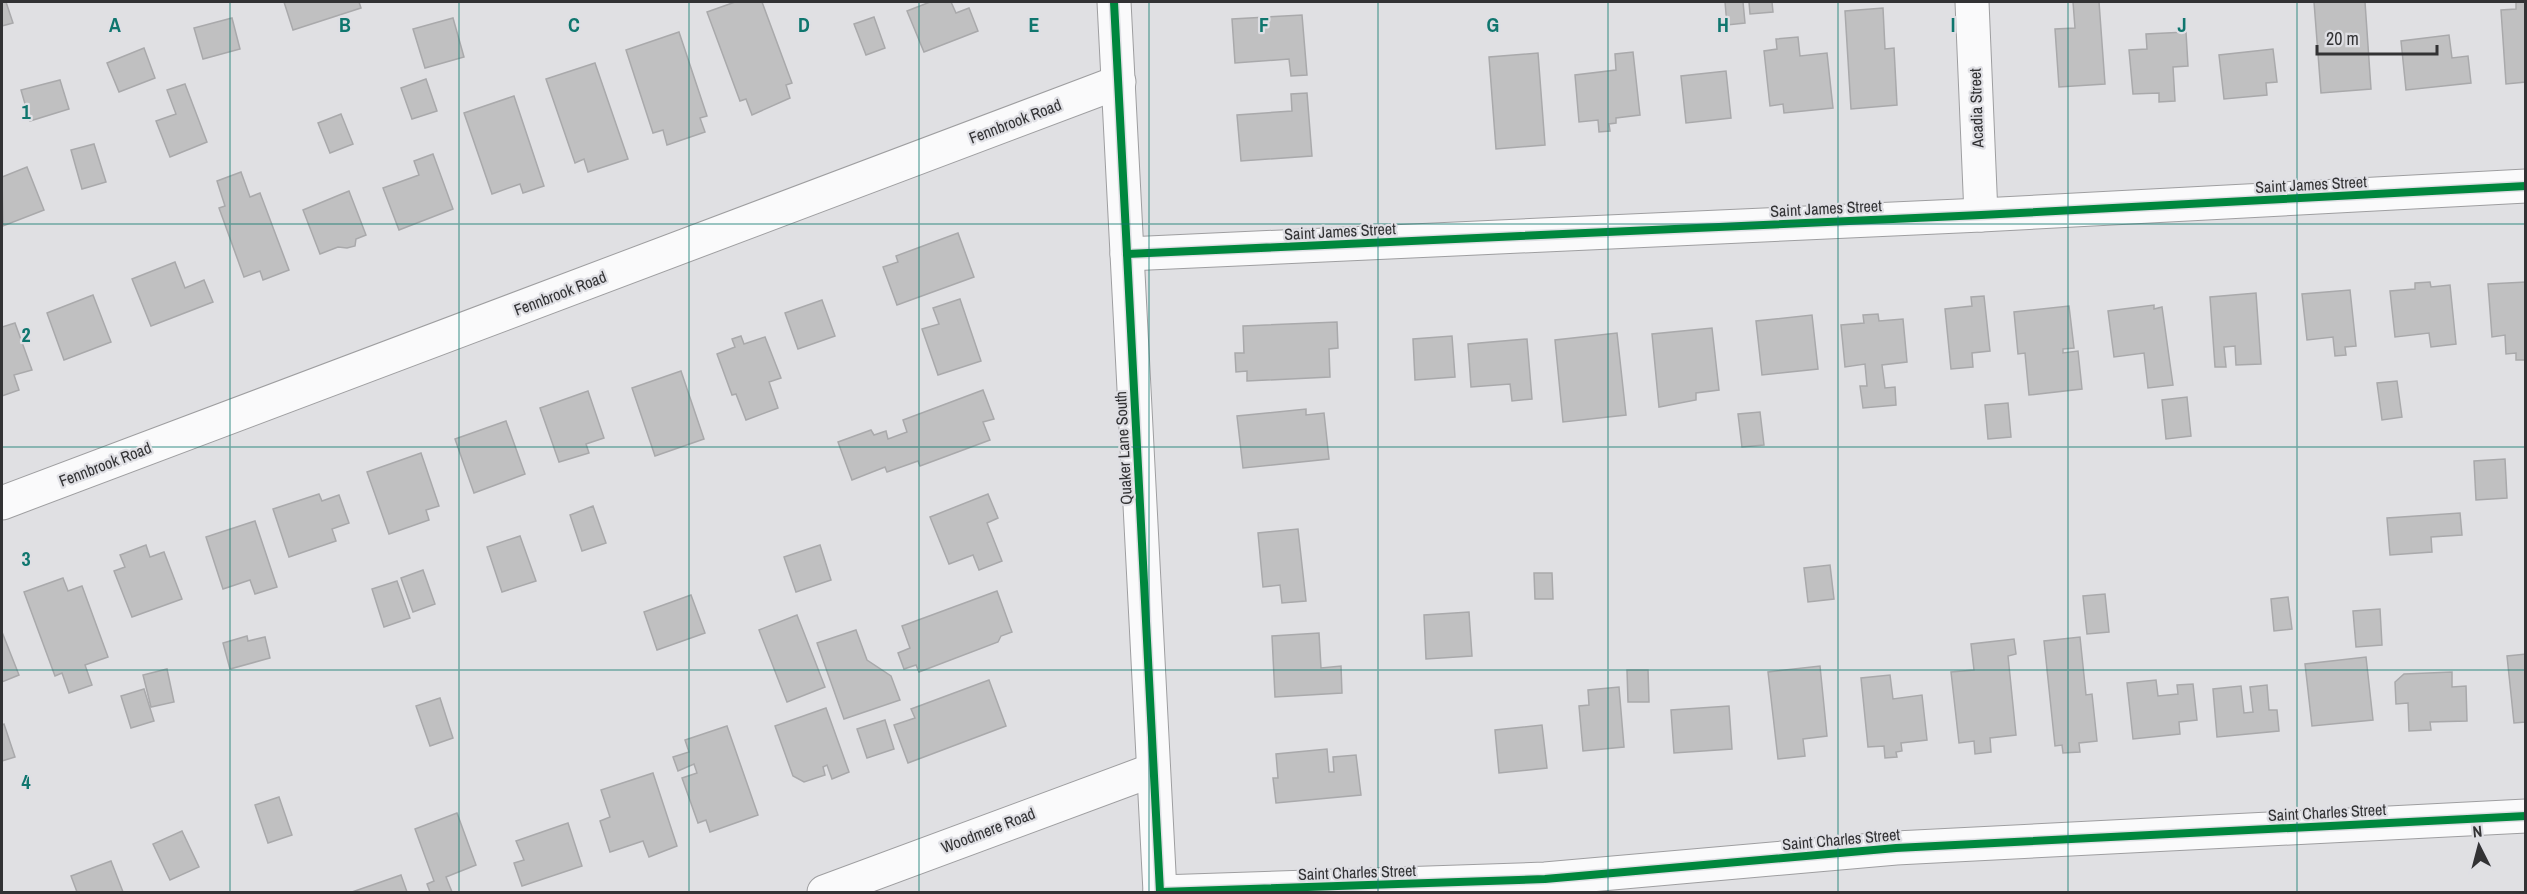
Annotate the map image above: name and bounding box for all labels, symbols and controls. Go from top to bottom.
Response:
text: A [109,11,121,38]
text: B [339,11,351,38]
text: C [568,11,580,38]
text: D [798,11,810,38]
text: E [1029,11,1040,38]
text: F [1259,11,1269,38]
text: G [1487,11,1499,38]
text: H [1717,11,1729,38]
text: I [1951,11,1955,38]
text: J [2177,11,2187,38]
scale bar [2317,18,2437,56]
text: 20 m [2326,26,2359,51]
street label: Acadia Street [1964,68,1988,149]
street label: Fennbrook Road [966,93,1064,149]
text: 1 [21,98,31,125]
street label: Saint James Street [2255,170,2368,198]
street label: Saint James Street [1770,194,1883,222]
street label: Saint James Street [1284,217,1397,245]
street label: Fennbrook Road [511,265,609,321]
text: 2 [21,321,31,348]
street label: Quaker Lane South [1109,391,1137,505]
street label: Fennbrook Road [56,436,154,492]
text: 3 [21,545,31,572]
text: 4 [21,768,31,795]
street label: Saint Charles Street [2267,798,2387,826]
street label: Woodmere Road [938,802,1038,858]
north arrow [2449,816,2509,876]
text: N [2472,820,2483,843]
street label: Saint Charles Street [1781,823,1901,855]
street label: Saint Charles Street [1298,859,1417,885]

